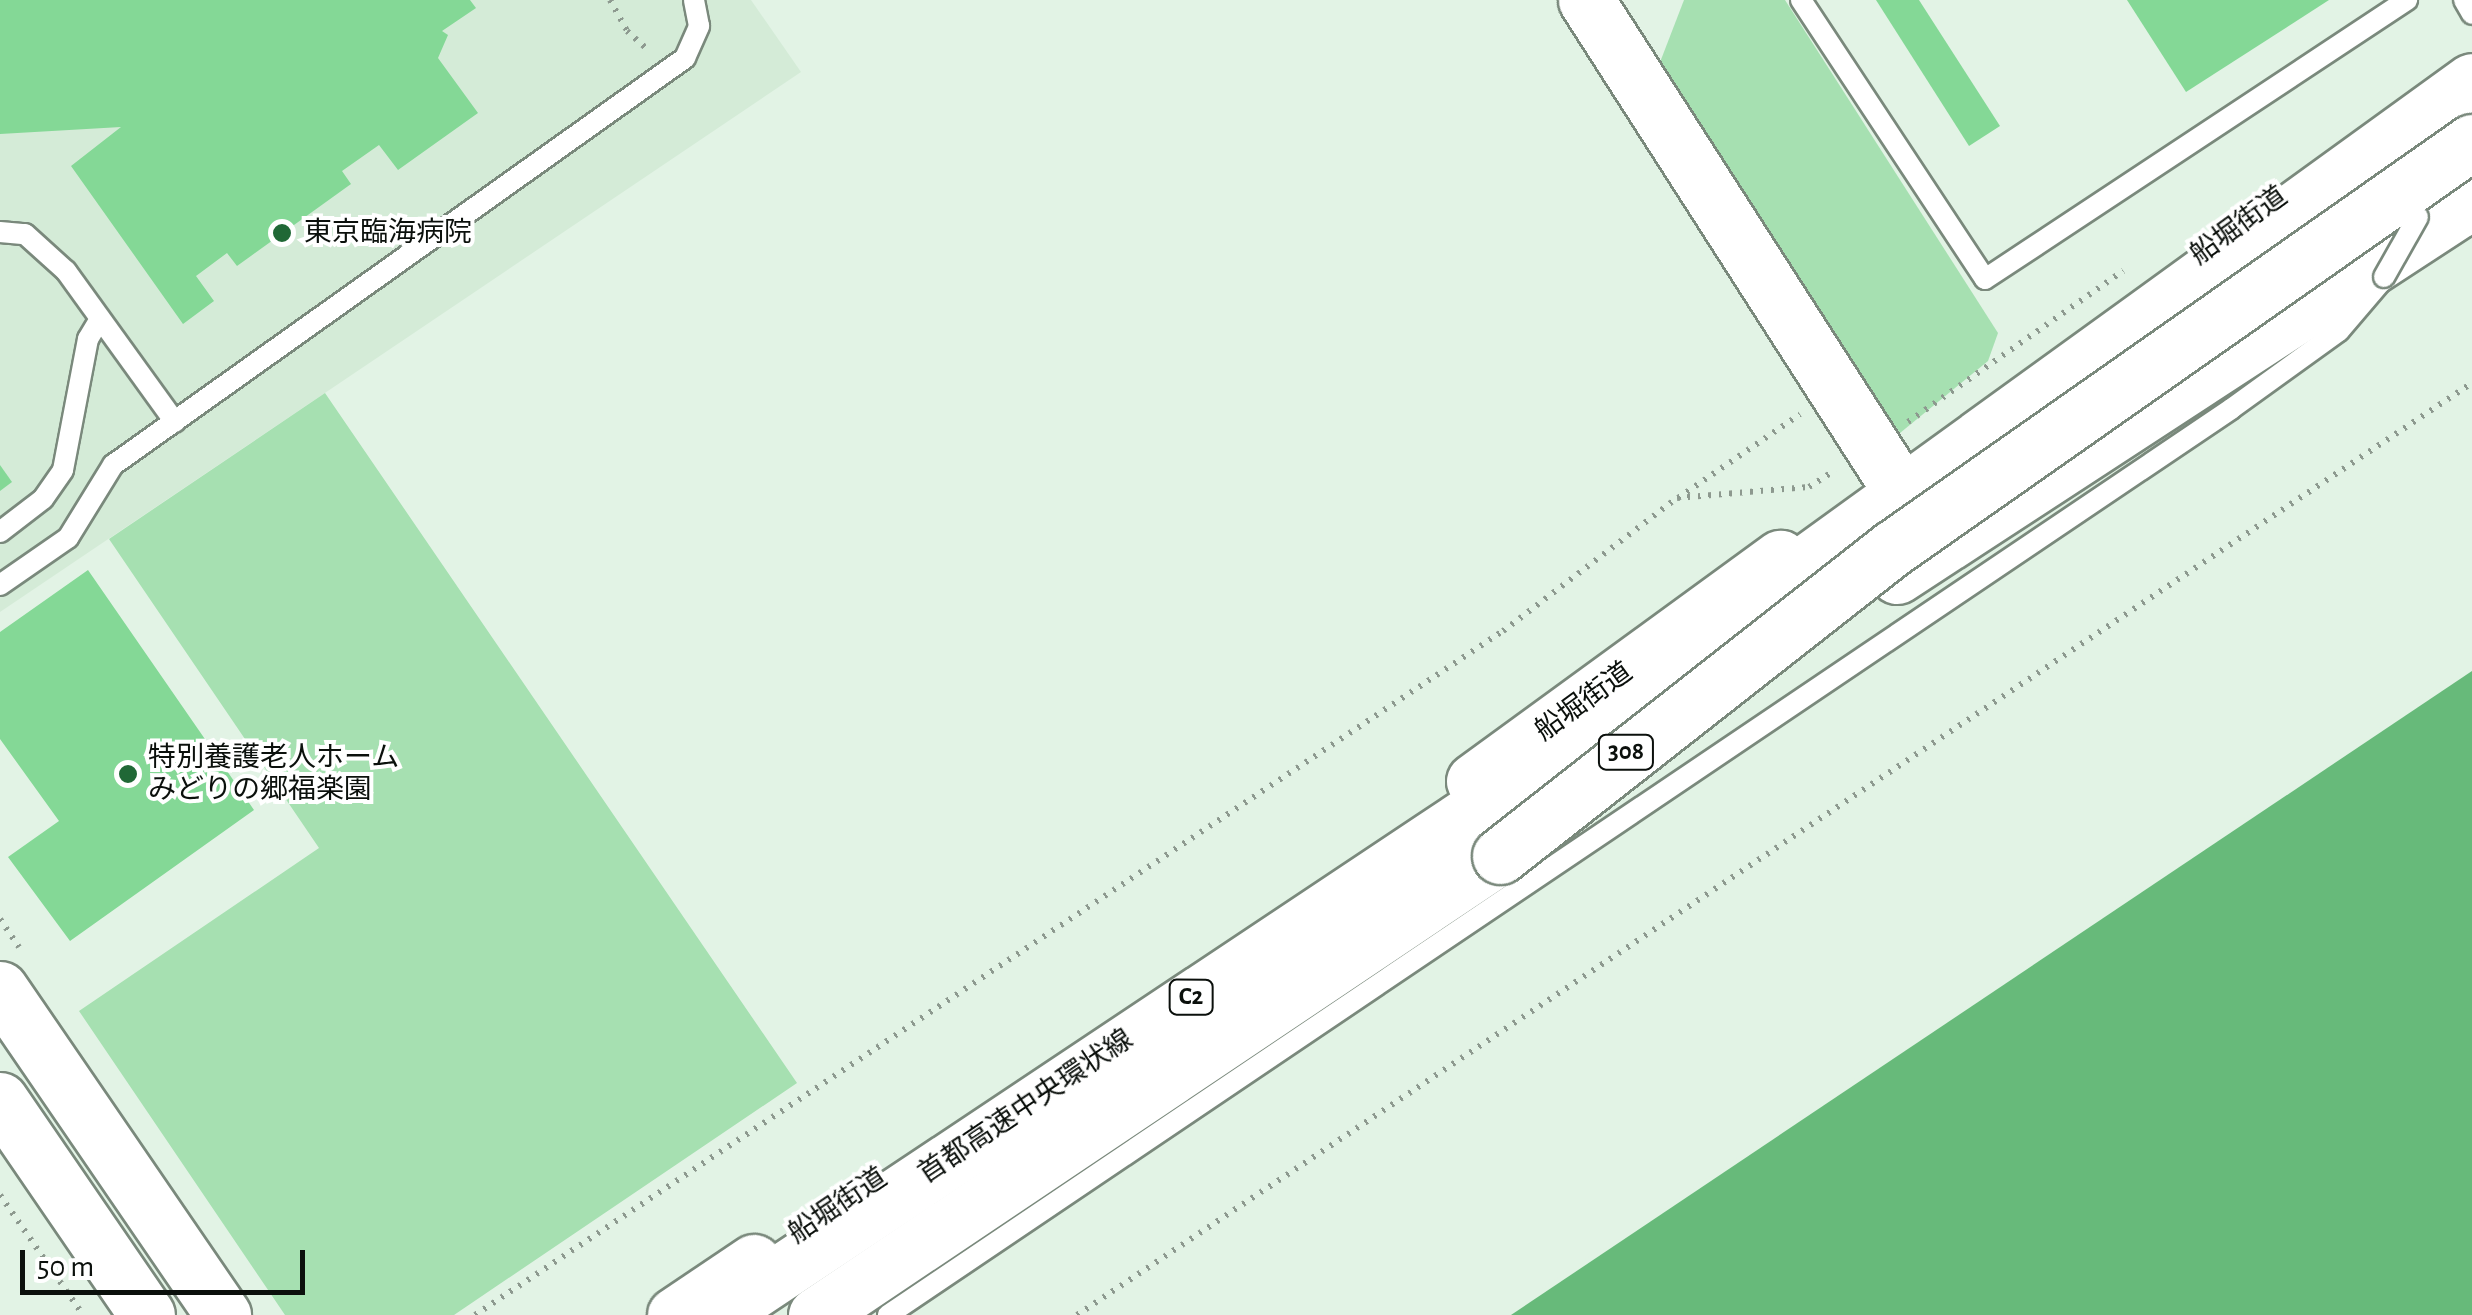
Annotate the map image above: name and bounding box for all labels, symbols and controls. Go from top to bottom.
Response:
street label: 船堀街道 [2184,179,2294,273]
place label: 東京臨海病院 [304,216,472,250]
marker: 東京臨海病院 [269,220,295,246]
street label: 船堀街道 [1529,655,1639,749]
road number: 308 [1596,732,1656,772]
place label: 特別養護老人ホーム みどりの郷福楽園 [148,741,400,807]
marker: 特別養護老人ホーム みどりの郷福楽園 [117,763,139,785]
road number: C2 [1168,977,1214,1017]
street label: 首都高速中央環状線 [912,1023,1140,1191]
street label: 船堀街道 [782,1161,894,1251]
scale bar [25,1230,310,1292]
text: 50 m [37,1252,94,1282]

